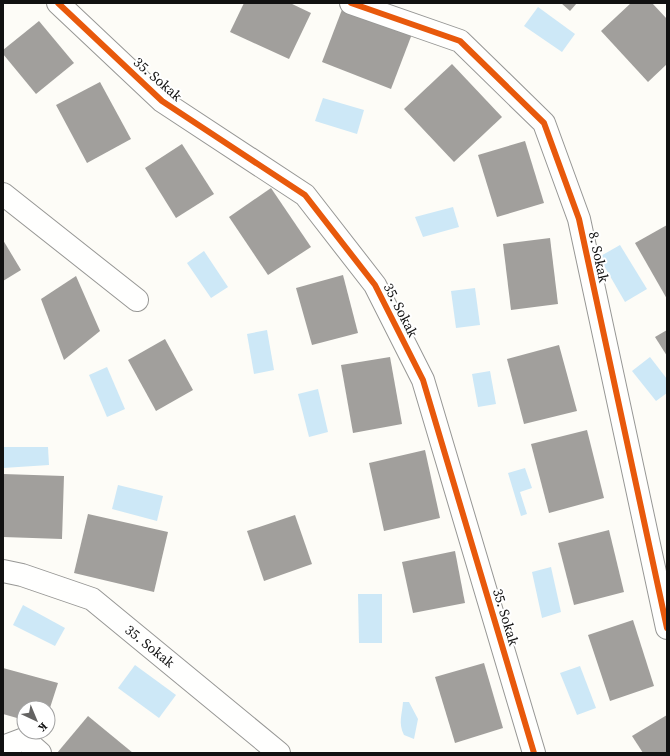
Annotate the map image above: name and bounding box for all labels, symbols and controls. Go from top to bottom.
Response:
street label: 35. Sokak [129,52,187,106]
street label: 8. Sokak [584,230,614,285]
street label: 35. Sokak [379,279,423,341]
street label: 35. Sokak [488,586,524,648]
street label: 35. Sokak [121,620,179,672]
north arrow [16,700,56,740]
text: K [34,719,51,735]

